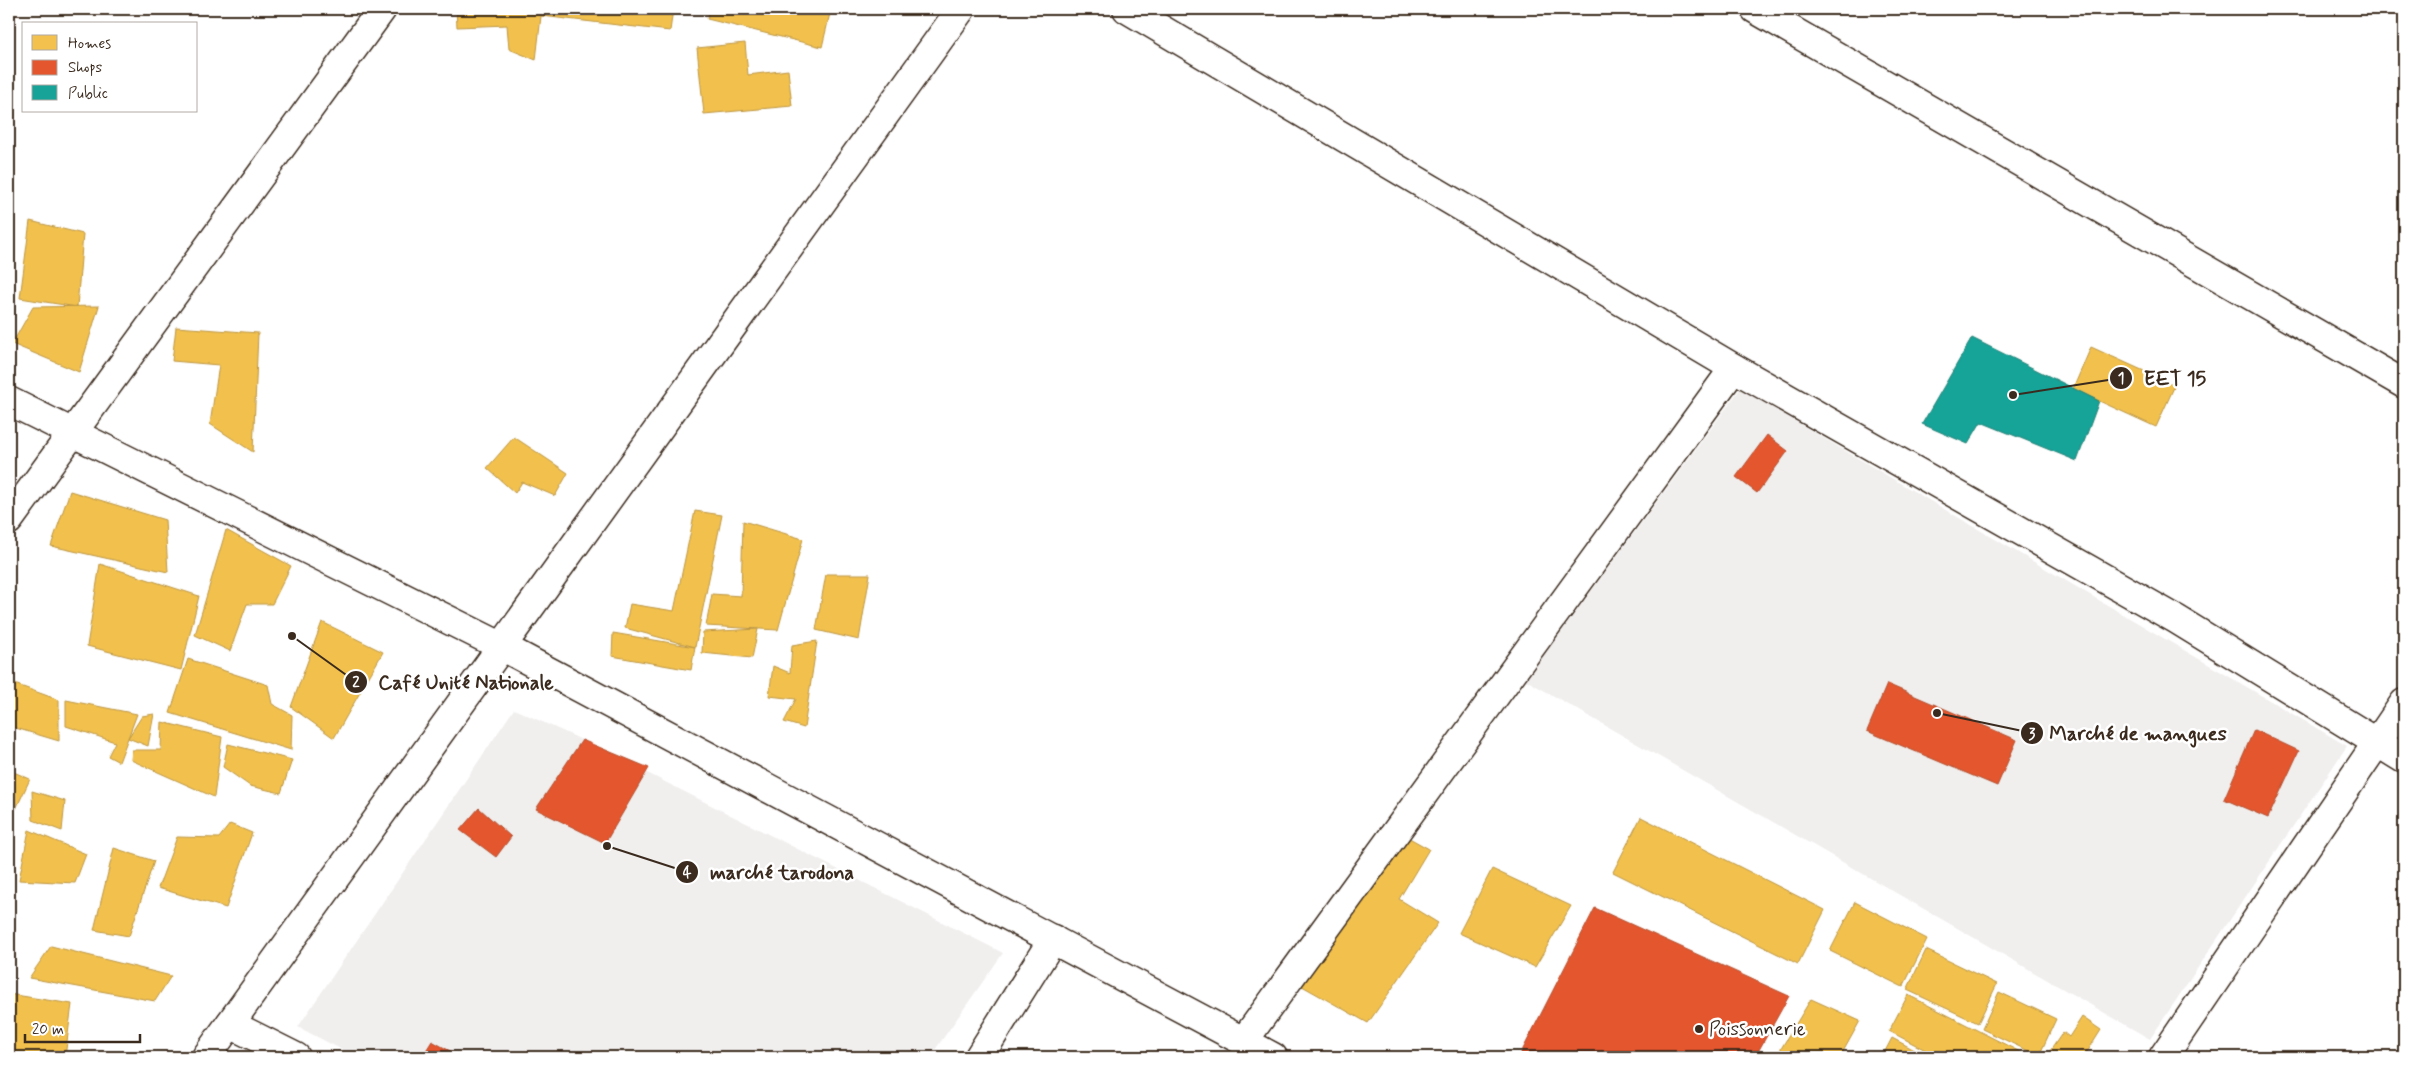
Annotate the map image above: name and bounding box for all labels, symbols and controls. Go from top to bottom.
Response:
legend [22,22,198,112]
text: Homes [68,34,111,54]
text: Shops [68,58,103,78]
text: Public [68,84,108,104]
callout: EET 15 [2109,361,2216,396]
text: EET 15 [2144,366,2207,393]
text: 1 [2118,369,2124,389]
callout: Café Unité Nationale [343,664,564,699]
text: Café Unité Nationale [378,670,554,697]
text: 2 [352,673,360,693]
callout: Marché de mangues [2020,716,2232,751]
text: Marché de mangues [2049,721,2227,748]
text: 3 [2029,725,2036,745]
callout: marché tarodona [675,855,864,890]
text: marché tarodona [710,860,854,887]
text: 4 [683,863,692,883]
scale bar [25,1011,140,1043]
place label: Poissonnerie [1709,1017,1806,1042]
text: 20 m [32,1020,64,1040]
marker: Poissonnerie [1693,1023,1705,1035]

